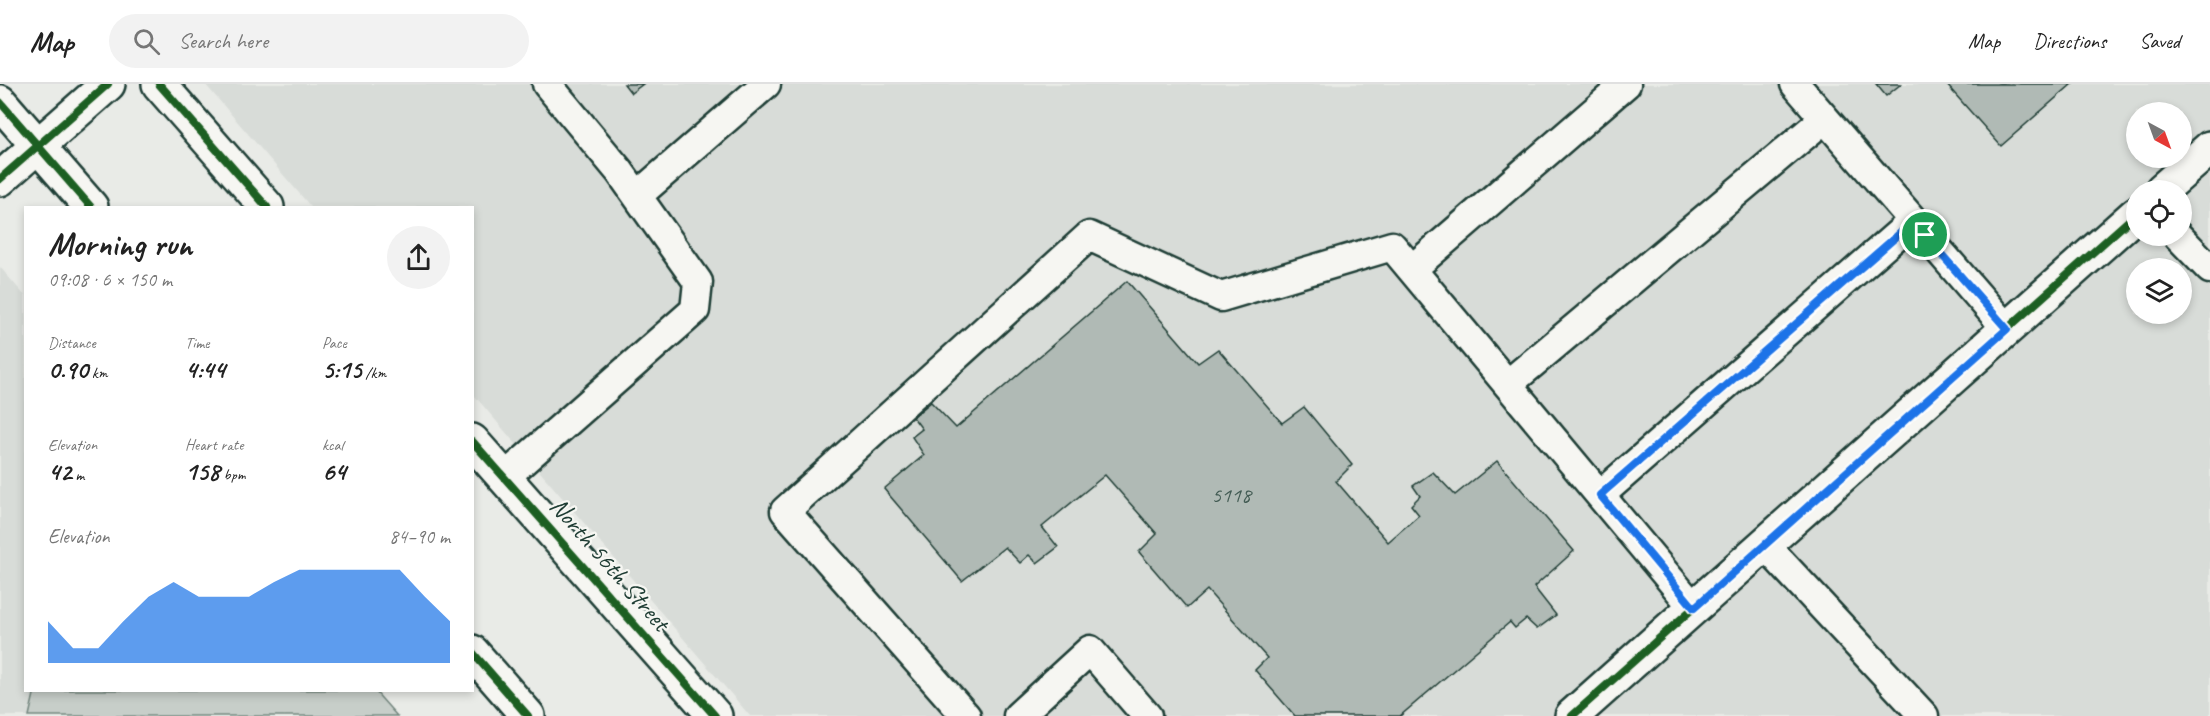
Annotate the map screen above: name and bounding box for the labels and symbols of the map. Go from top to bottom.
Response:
north arrow [2126,102,2192,168]
pin [1899,209,1950,260]
house number: 5118 [1211,481,1253,509]
street label: North 56th Street [543,490,679,640]

